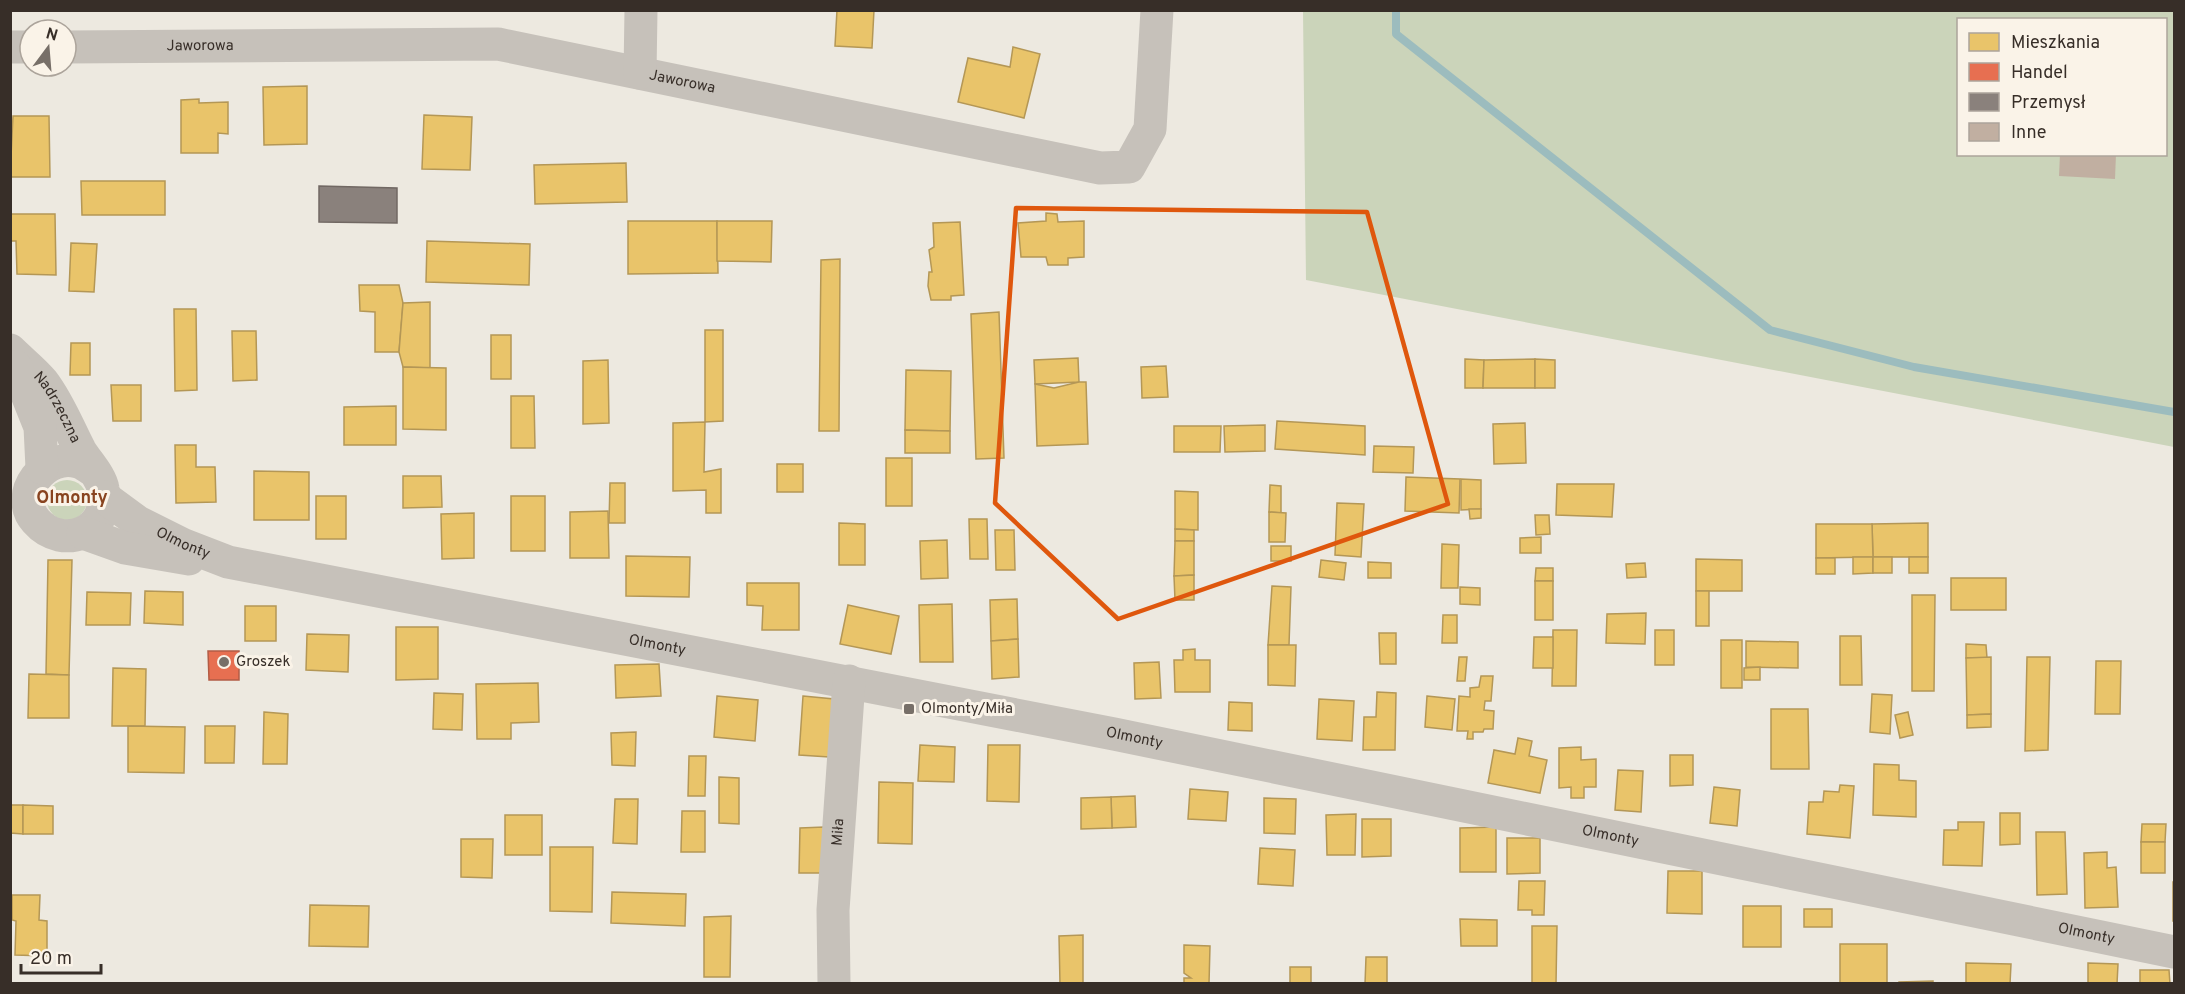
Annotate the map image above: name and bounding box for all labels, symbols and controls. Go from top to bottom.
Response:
north arrow [18,18,78,78]
legend [1957,18,2167,156]
text: N [43,24,60,47]
text: Mieszkania [2011,32,2100,55]
street label: Jaworowa [166,36,234,56]
text: Handel [2011,62,2068,85]
street label: Jaworowa [647,66,717,98]
text: Przemysł [2011,92,2086,115]
text: Inne [2011,122,2047,145]
street label: Nadrzeczna [29,368,85,446]
district label: Olmonty [36,487,108,510]
street label: Olmonty [152,523,213,564]
street label: Olmonty [627,630,687,660]
place label: Groszek [236,653,290,672]
marker: Groszek [217,655,231,669]
place label: Olmonty/Miła [921,700,1013,719]
marker: Olmonty/Miła [902,702,916,716]
street label: Olmonty [1104,723,1164,753]
street label: Miła [828,818,849,847]
street label: Olmonty [1580,821,1641,851]
street label: Olmonty [2056,919,2117,949]
scale bar [21,937,100,975]
text: 20 m [30,948,72,971]

